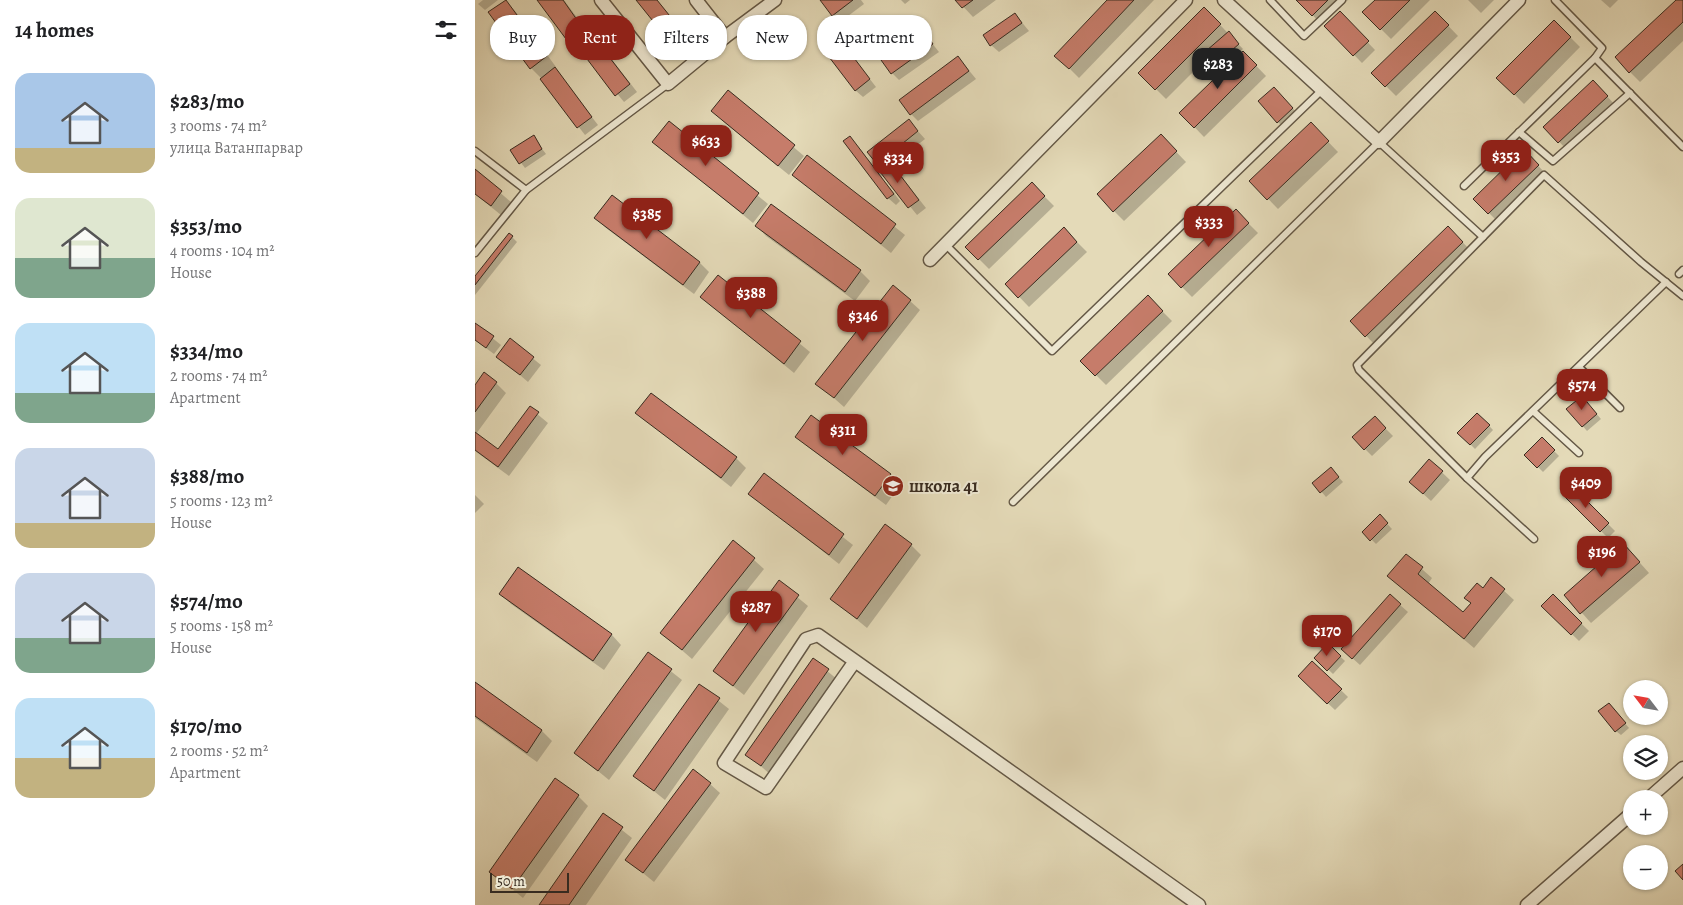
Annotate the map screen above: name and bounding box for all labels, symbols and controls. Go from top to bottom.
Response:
chip: Buy [490,15,555,60]
chip: Rent [565,15,635,60]
chip: Filters [645,15,727,60]
chip: New [737,15,807,60]
chip: Apartment [817,15,932,60]
text: 14 homes [15,16,94,44]
icon: filters [432,16,460,44]
pin: $283 [1188,48,1248,90]
text: $283 [1203,53,1233,75]
text: $283/mo [170,87,244,115]
icon: home [55,93,115,153]
text: 3 rooms · 74 m² [170,115,267,137]
pin: $633 [676,124,736,167]
text: $633 [692,130,720,152]
text: улица Ватанпарвар [170,137,303,159]
pin: $353 [1476,140,1536,182]
pin: $334 [868,142,928,184]
text: $353 [1492,145,1520,167]
text: $334 [884,147,912,169]
pin: $385 [617,198,677,240]
text: $385 [633,203,661,225]
pin: $333 [1179,206,1239,248]
text: $333 [1195,211,1223,233]
text: $353/mo [170,212,242,240]
icon: home [55,218,115,278]
text: 4 rooms · 104 m² [170,240,275,262]
text: House [170,262,212,284]
pin: $388 [721,276,781,319]
text: $388 [736,282,766,304]
pin: $346 [833,300,893,342]
text: $346 [848,305,878,327]
text: $334/mo [170,337,243,365]
icon: home [55,343,115,403]
text: 2 rooms · 74 m² [170,365,268,387]
pin: $574 [1552,368,1612,411]
text: $574 [1568,374,1596,396]
text: Apartment [170,387,241,409]
pin: $311 [813,414,873,456]
text: $311 [830,419,856,441]
text: $388/mo [170,462,244,490]
pin: $409 [1556,466,1616,509]
icon: home [55,468,115,528]
text: $409 [1571,472,1601,494]
school or university icon: школа 41 [881,474,905,498]
place label: школа 41 [909,474,979,498]
text: 5 rooms · 123 m² [170,490,273,512]
text: House [170,512,212,534]
pin: $196 [1572,536,1632,578]
text: $196 [1588,541,1616,563]
text: $574/mo [170,587,243,615]
pin: $287 [726,590,786,633]
icon: home [55,593,115,653]
text: $287 [741,596,771,618]
pin: $170 [1297,614,1357,657]
text: 5 rooms · 158 m² [170,615,273,637]
text: $170 [1313,620,1341,642]
text: House [170,637,212,659]
north arrow [1623,680,1667,725]
map controls [1623,680,1668,890]
text: $170/mo [170,712,242,740]
icon: home [55,718,115,778]
button: layers [1623,735,1668,780]
text: 2 rooms · 52 m² [170,740,268,762]
text: Apartment [170,762,241,784]
button: + [1623,790,1668,835]
button: − [1623,845,1668,890]
scale bar [490,870,569,893]
text: 50 m [497,872,525,891]

